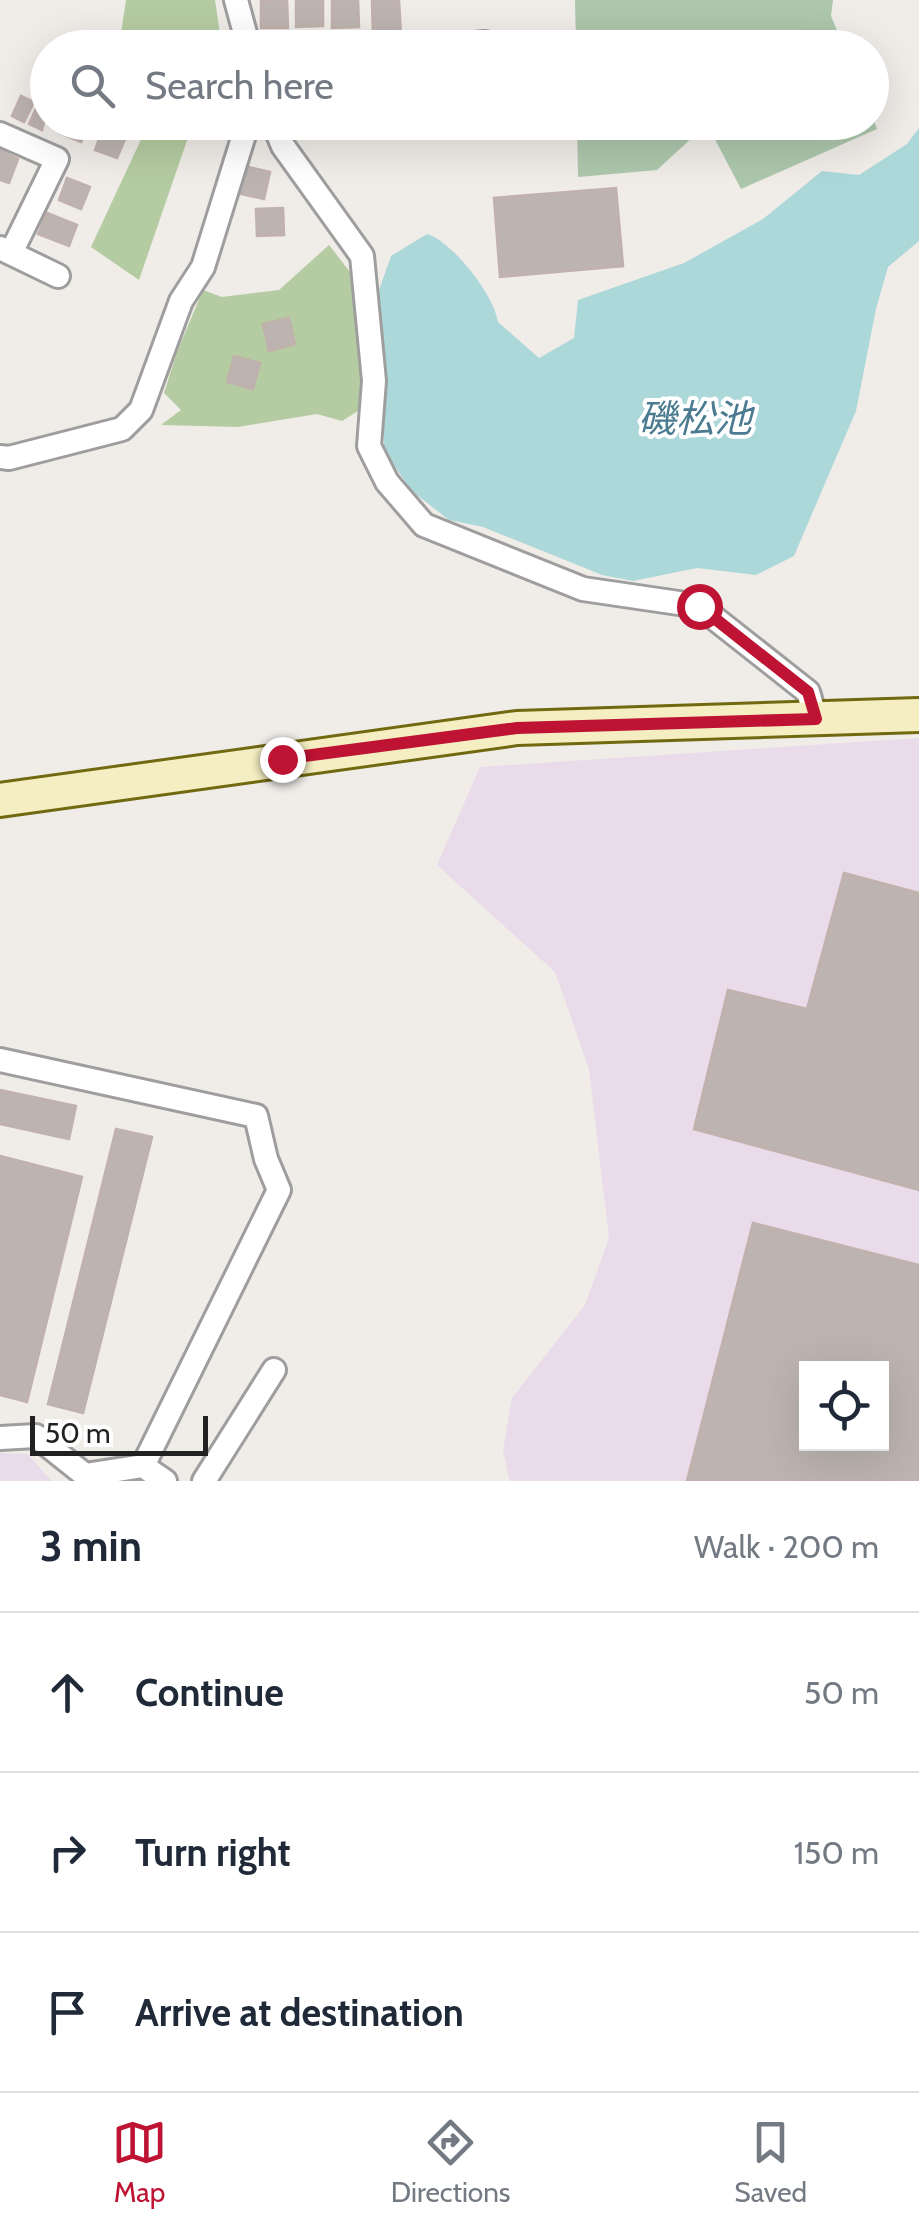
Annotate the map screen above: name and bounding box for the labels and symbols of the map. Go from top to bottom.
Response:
water label: 磯松池 [638,395,756,442]
route start [677,584,723,630]
route end [260,737,306,783]
scale bar [30,1411,208,1456]

